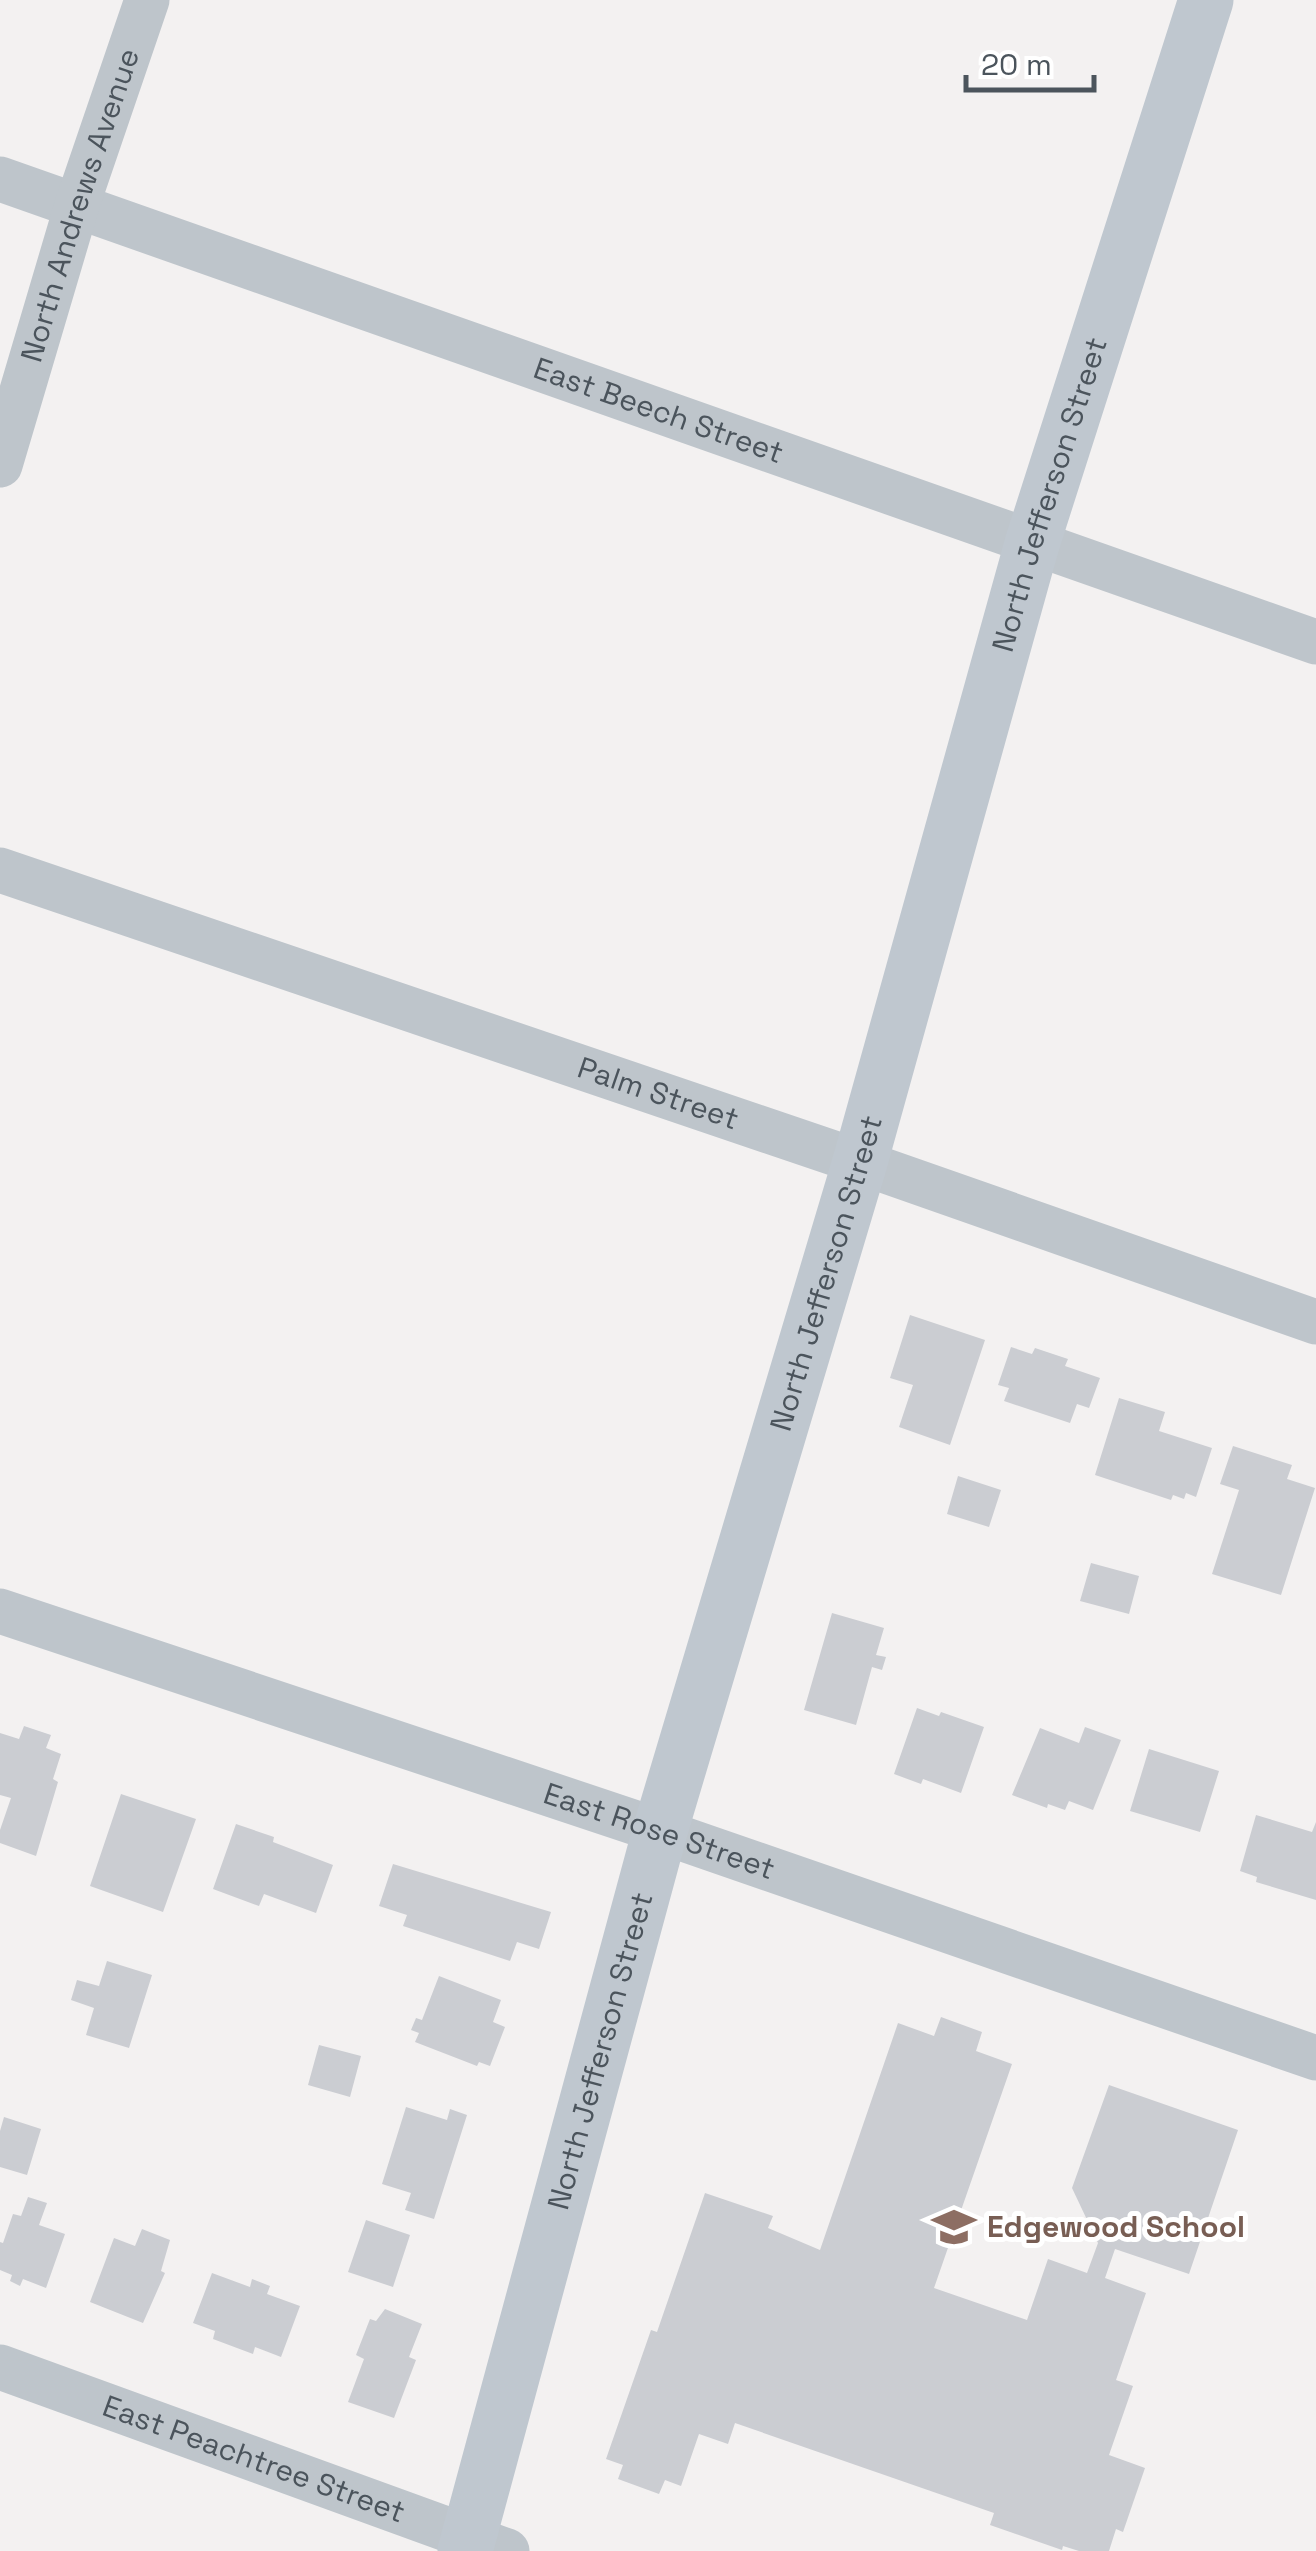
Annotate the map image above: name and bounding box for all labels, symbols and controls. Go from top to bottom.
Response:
scale bar [966,30,1094,92]
street label: North Andrews Avenue [12,43,148,366]
text: 20 m [981,45,1052,84]
street label: North Jefferson Street [983,332,1116,656]
street label: East Beech Street [528,348,789,472]
street label: Palm Street [573,1048,744,1138]
street label: North Jefferson Street [761,1111,891,1435]
street label: East Rose Street [539,1774,780,1888]
street label: North Jefferson Street [538,1888,662,2214]
school or university icon: Edgewood School [930,2203,978,2251]
place label: Edgewood School [987,2207,1245,2246]
street label: East Peachtree Street [98,2386,410,2531]

